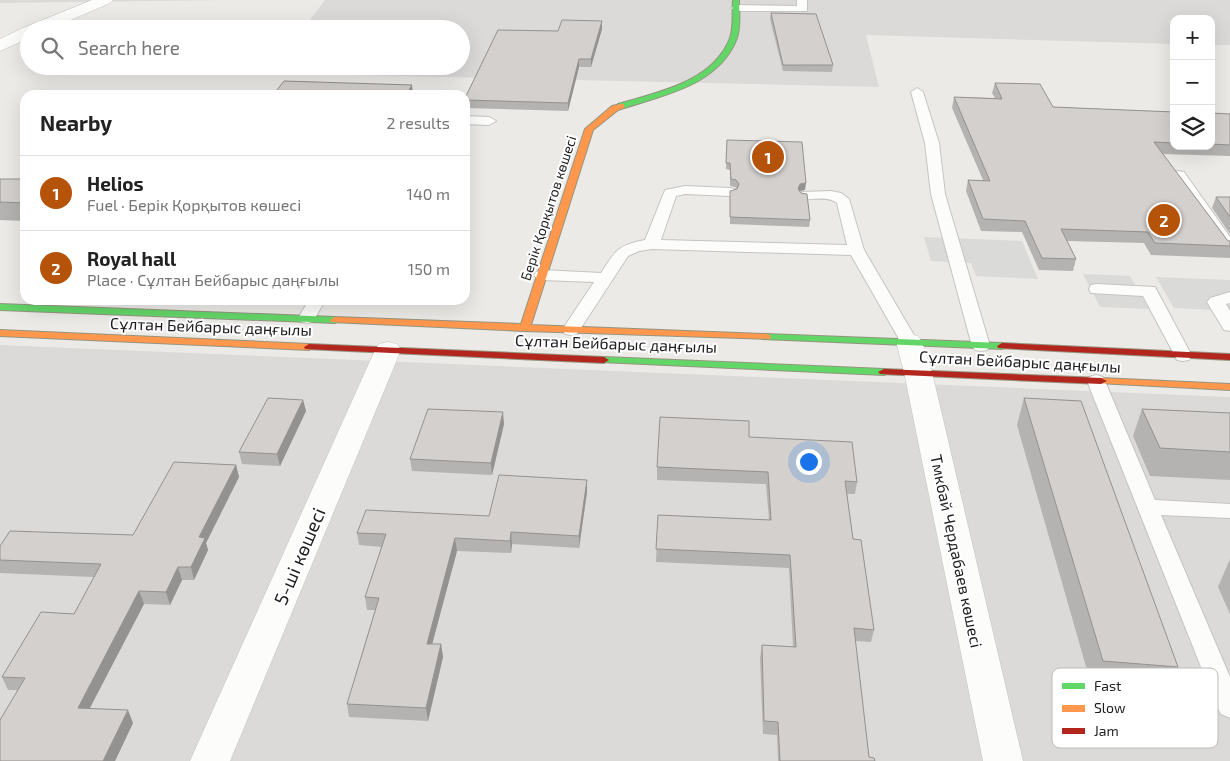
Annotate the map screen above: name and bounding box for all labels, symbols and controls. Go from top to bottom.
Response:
map controls [1170,15,1215,150]
button: + [1170,15,1215,60]
search box [20,20,470,75]
icon: search [38,34,66,62]
text: Search here [78,36,180,59]
button: − [1170,60,1215,105]
button: layers [1170,105,1215,150]
text: Nearby [40,110,112,135]
text: 2 results [387,113,450,132]
street label: Берік Қорқытов көшесі [517,133,579,283]
pin: 1 [752,138,784,176]
text: Helios [87,172,144,195]
text: 1 [53,184,59,203]
text: 140 m [407,184,450,203]
text: Fuel · Берік Қорқытов көшесі [87,195,301,214]
pin: 2 [1148,201,1180,239]
text: Royal hall [87,247,176,270]
text: 2 [51,259,61,278]
text: 150 m [408,259,450,278]
text: Place · Сұлтан Бейбарыс даңғылы [87,270,339,289]
street label: Сұлтан Бейбарыс даңғылы [110,313,312,339]
street label: Сұлтан Бейбарыс даңғылы [515,330,717,356]
street label: Сұлтан Бейбарыс даңғылы [919,346,1121,376]
your location [796,449,822,475]
street label: Тмкбай Чердабаев көшесі [927,453,987,649]
street label: 5-ші көшесі [268,504,330,608]
legend [1052,668,1218,748]
text: Fast [1094,677,1121,694]
text: Slow [1094,699,1126,716]
text: Jam [1094,722,1119,739]

